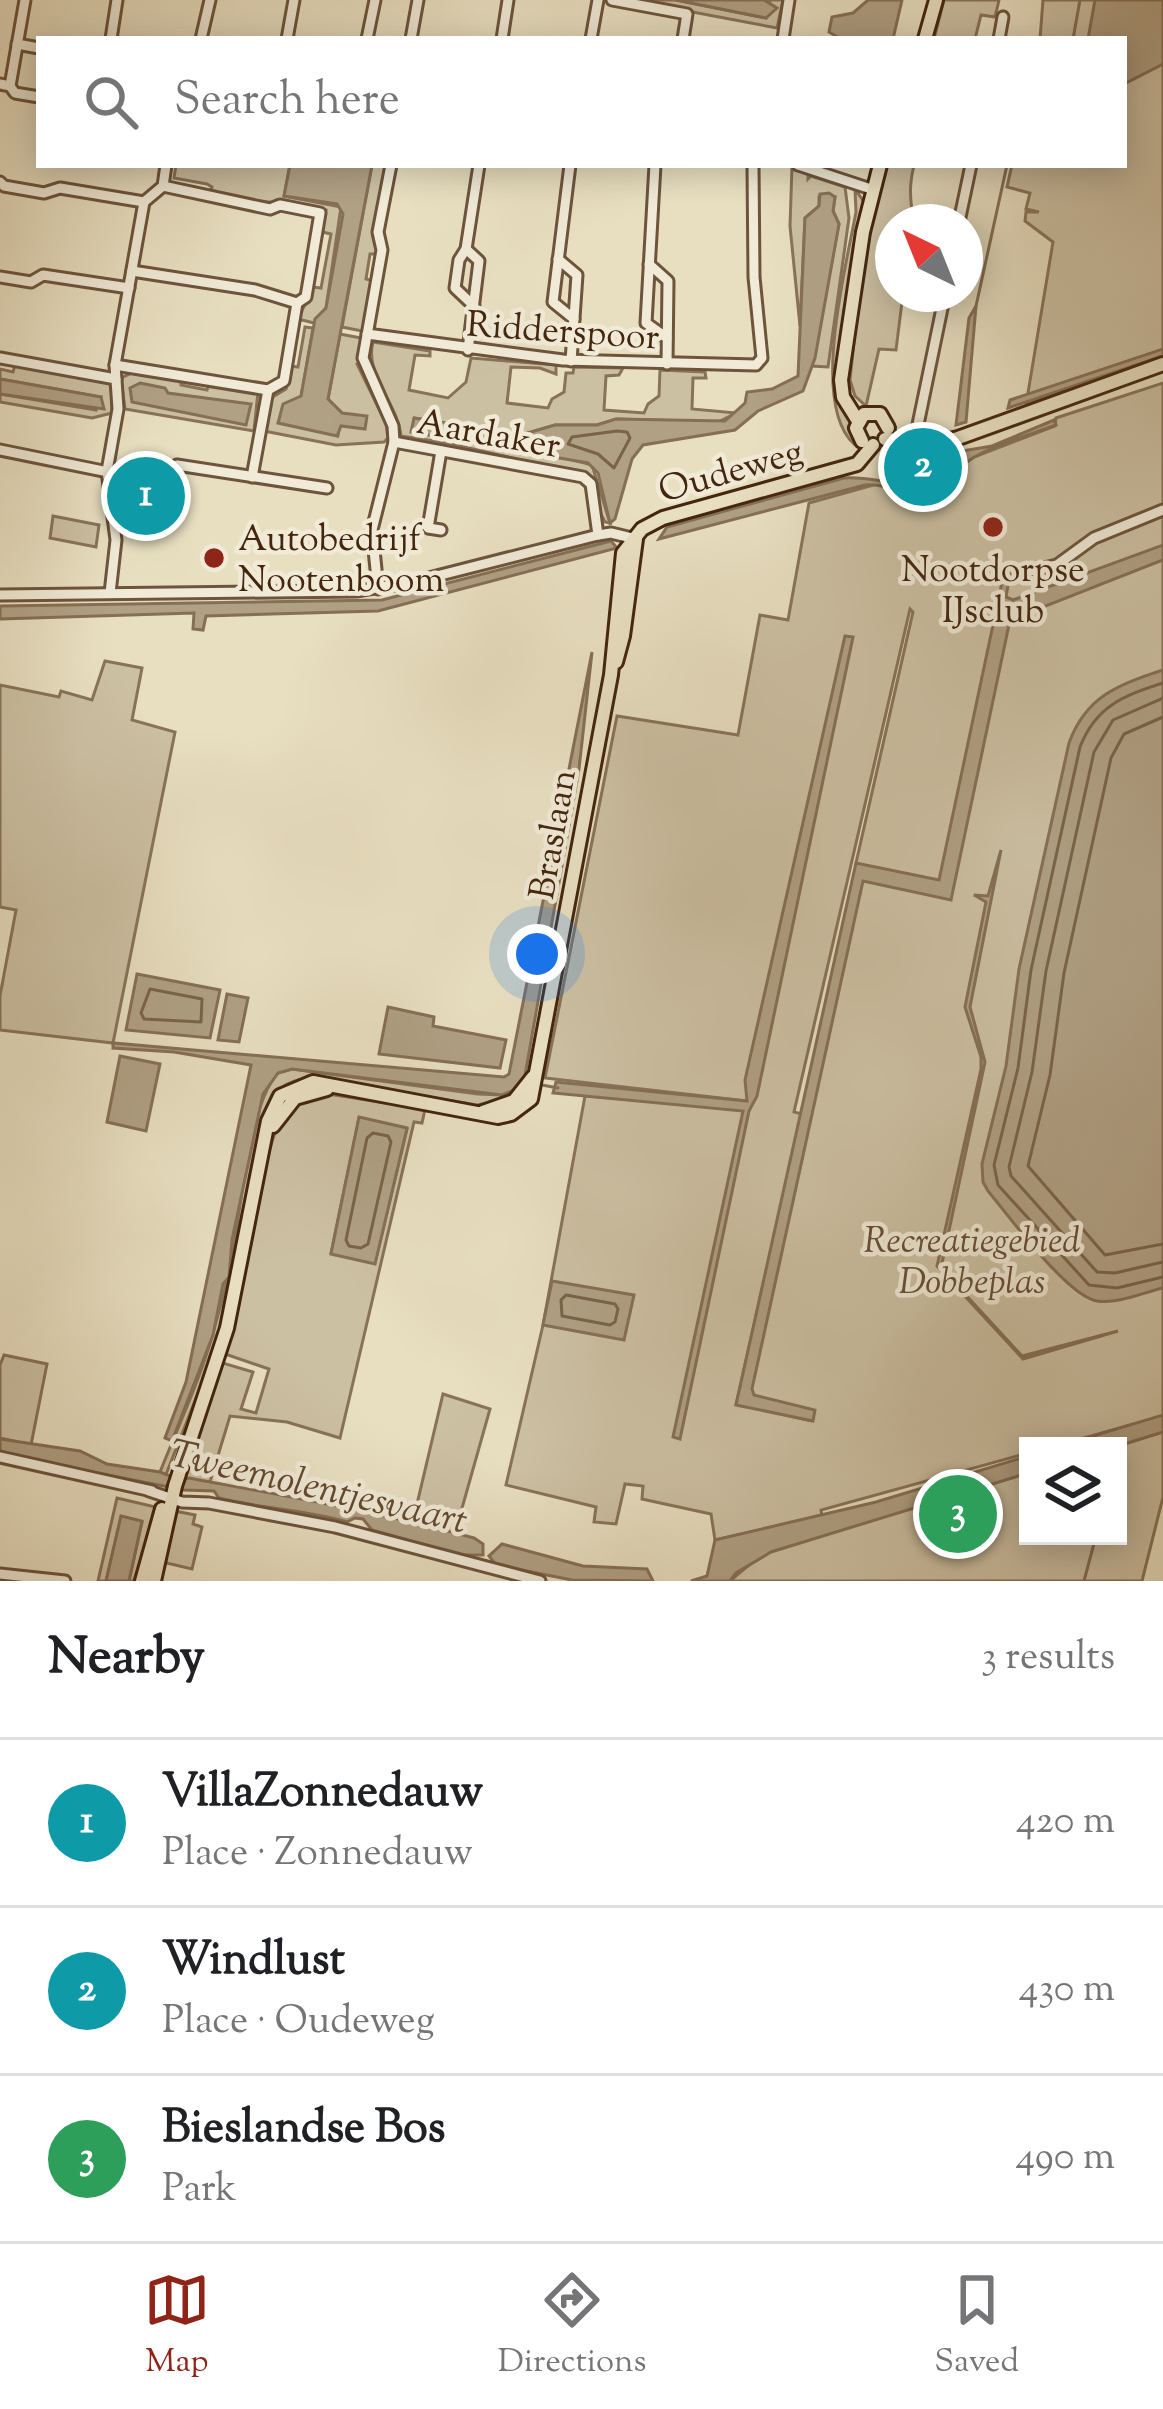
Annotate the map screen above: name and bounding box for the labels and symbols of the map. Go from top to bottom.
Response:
north arrow [875,204,983,312]
street label: Ridderspoor [465,300,661,366]
street label: Aardaker [412,398,564,474]
pin: 2 [884,422,962,512]
street label: Oudeweg [653,427,809,518]
pin: 1 [107,451,185,541]
marker: Nootdorpse IJsclub [980,514,1006,540]
place label: Autobedrijf Nootenboom [238,515,445,608]
marker: Autobedrijf Nootenboom [201,545,227,571]
place label: Nootdorpse IJsclub [901,546,1085,639]
street label: Braslaan [518,765,592,904]
your location [507,924,567,984]
park label: Recreatiegebied Dobbeplas [864,1217,1080,1310]
water label: Tweemolentjesvaart [163,1428,472,1551]
pin: 3 [919,1469,997,1559]

